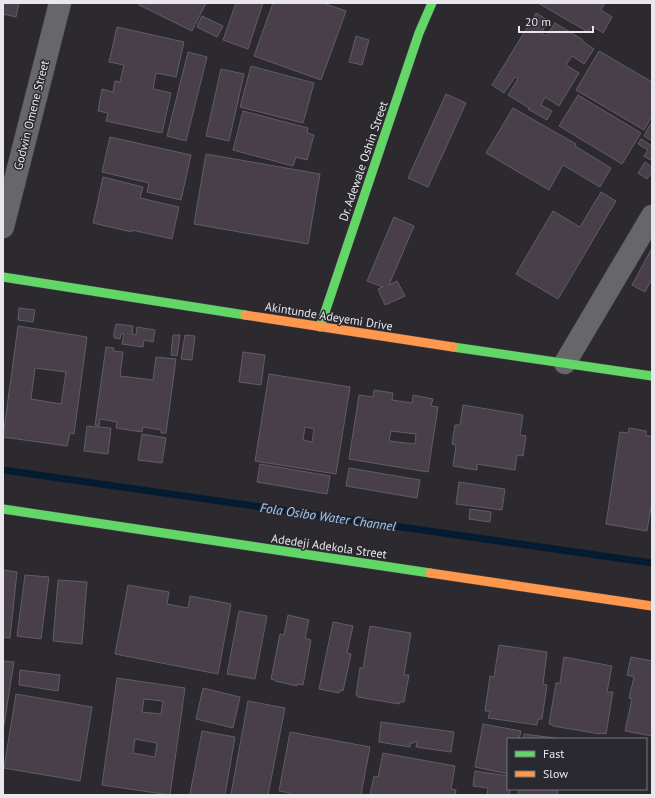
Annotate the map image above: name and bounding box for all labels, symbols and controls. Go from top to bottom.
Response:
scale bar [519,8,593,34]
text: 20 m [525,14,551,29]
street label: Godwin Omene Street [10,59,52,171]
street label: Dr. Adewale Oshin Street [335,99,391,223]
street label: Akintunde Adeyemi Drive [264,299,394,333]
water label: Fola Osibo Water Channel [259,499,398,535]
street label: Adedeji Adekola Street [270,530,388,562]
legend [507,738,647,790]
text: Fast [543,746,564,761]
text: Slow [543,766,568,781]

